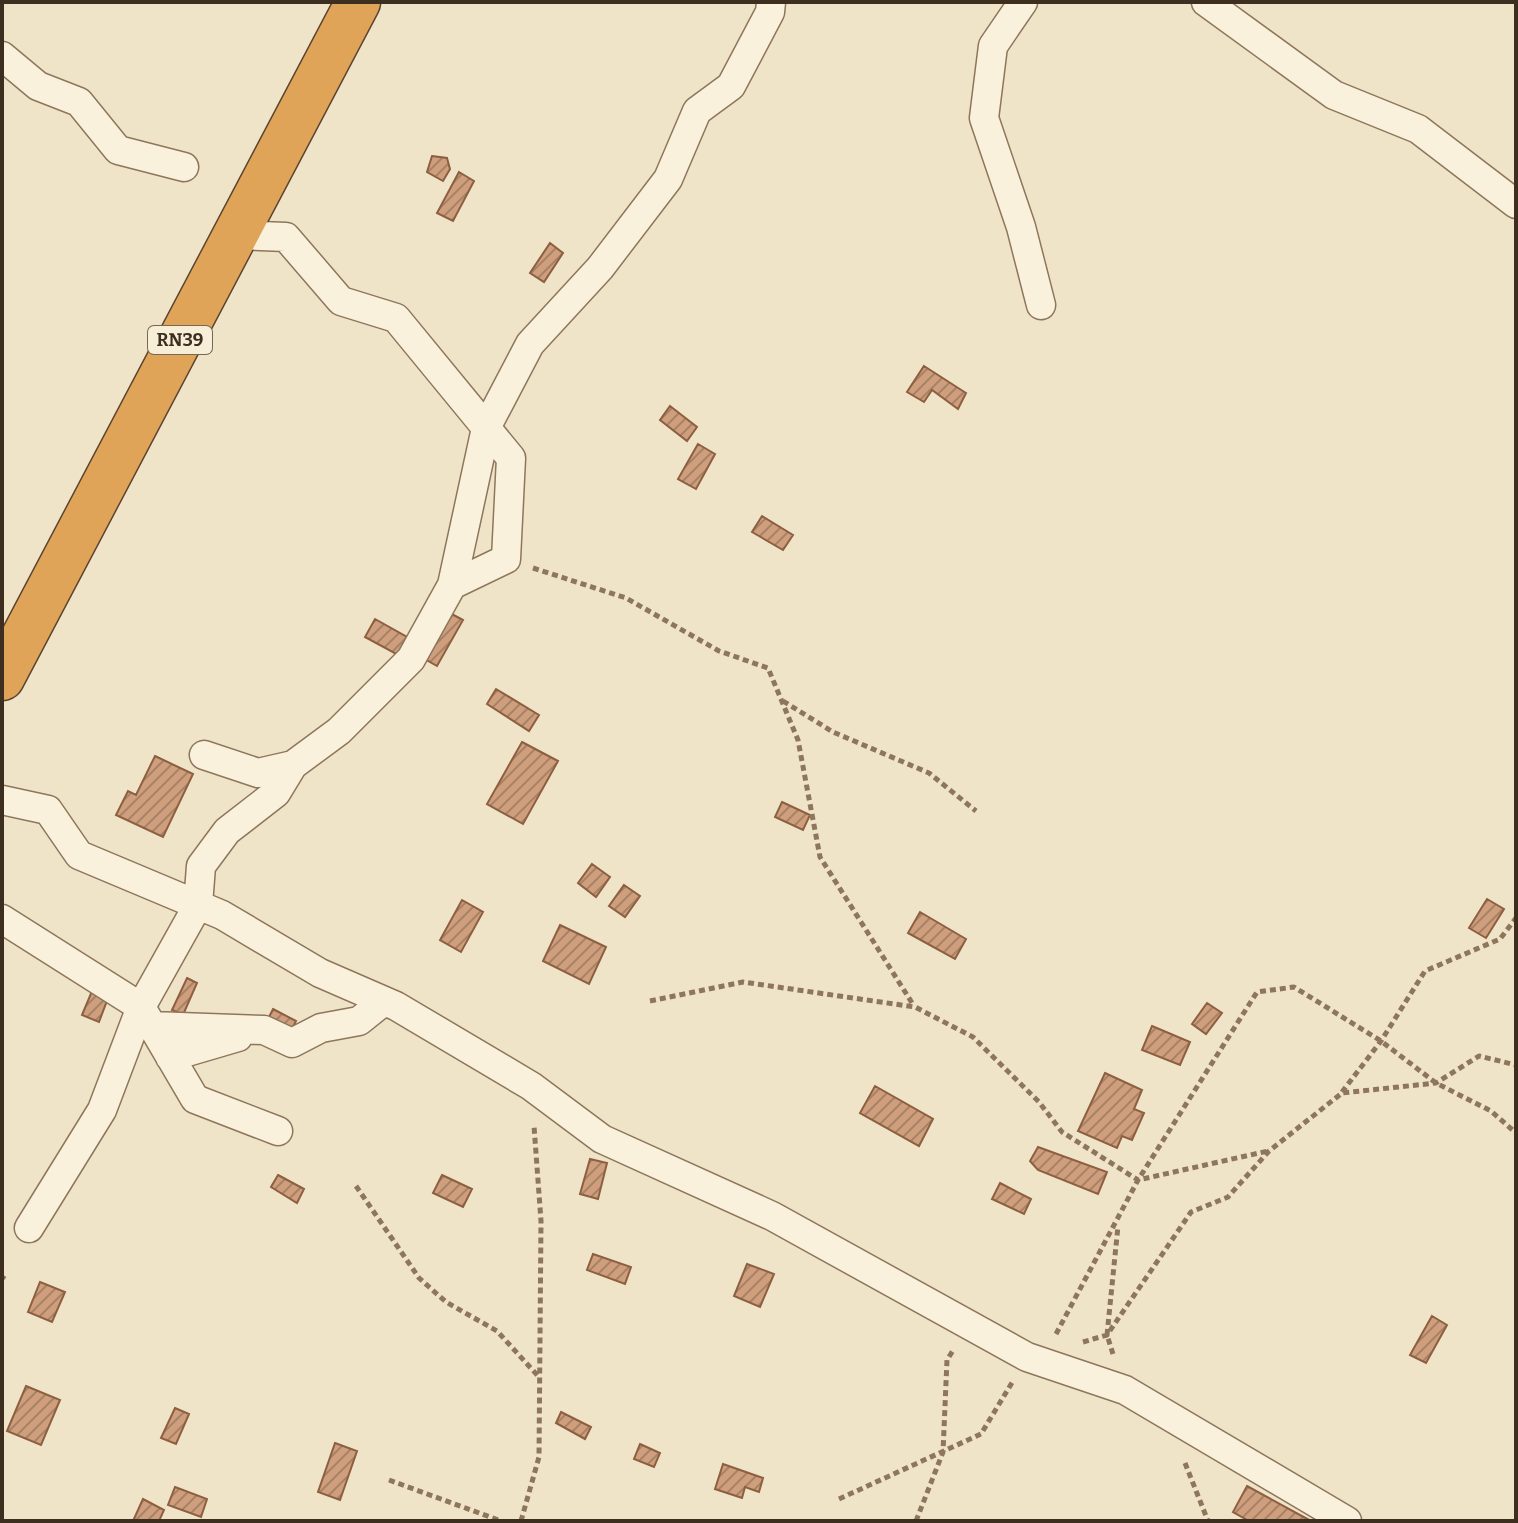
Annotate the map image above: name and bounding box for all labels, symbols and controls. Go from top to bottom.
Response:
road number: RN39 [148,326,212,354]

